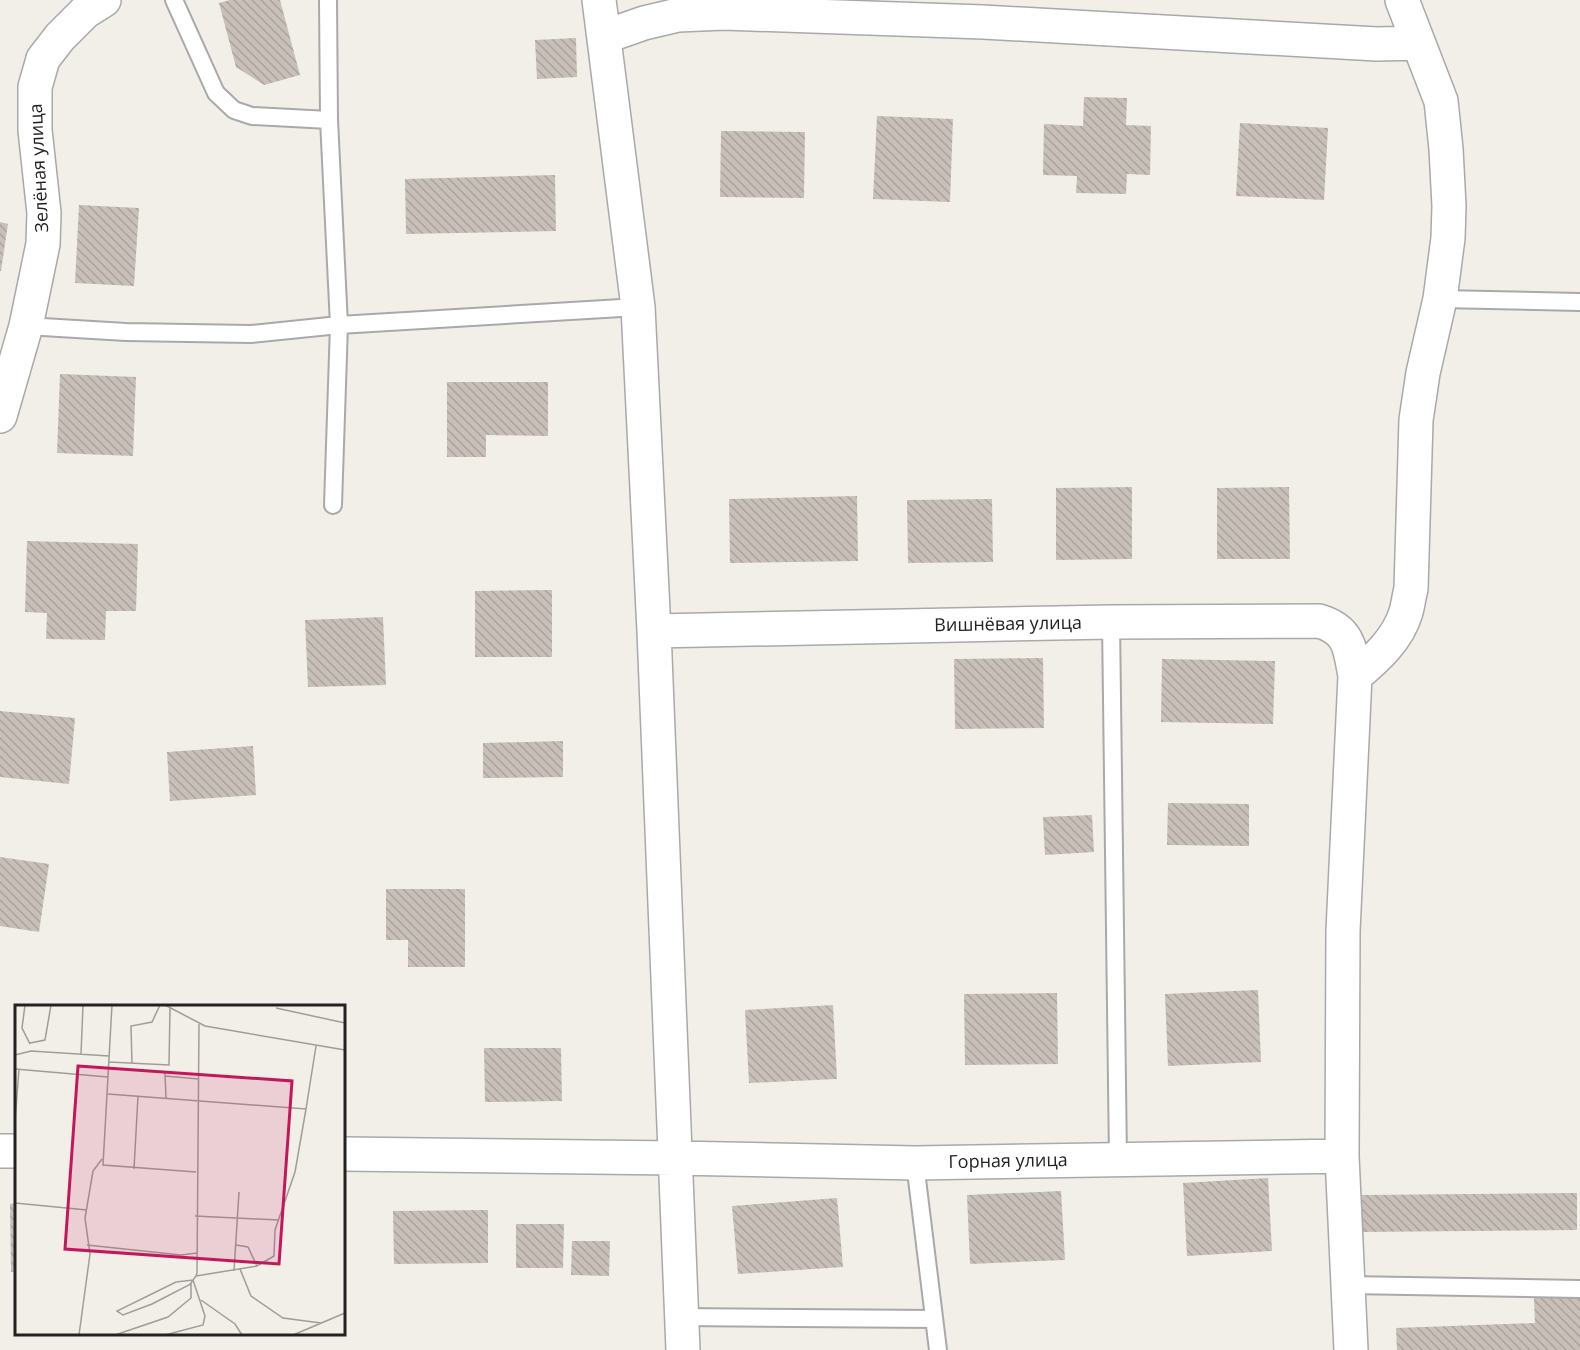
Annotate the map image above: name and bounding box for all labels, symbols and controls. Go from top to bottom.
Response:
street label: Зелёная улица [23,103,53,233]
street label: Вишнёвая улица [934,610,1082,636]
inset map [15,1005,345,1335]
street label: Горная улица [948,1147,1068,1173]

